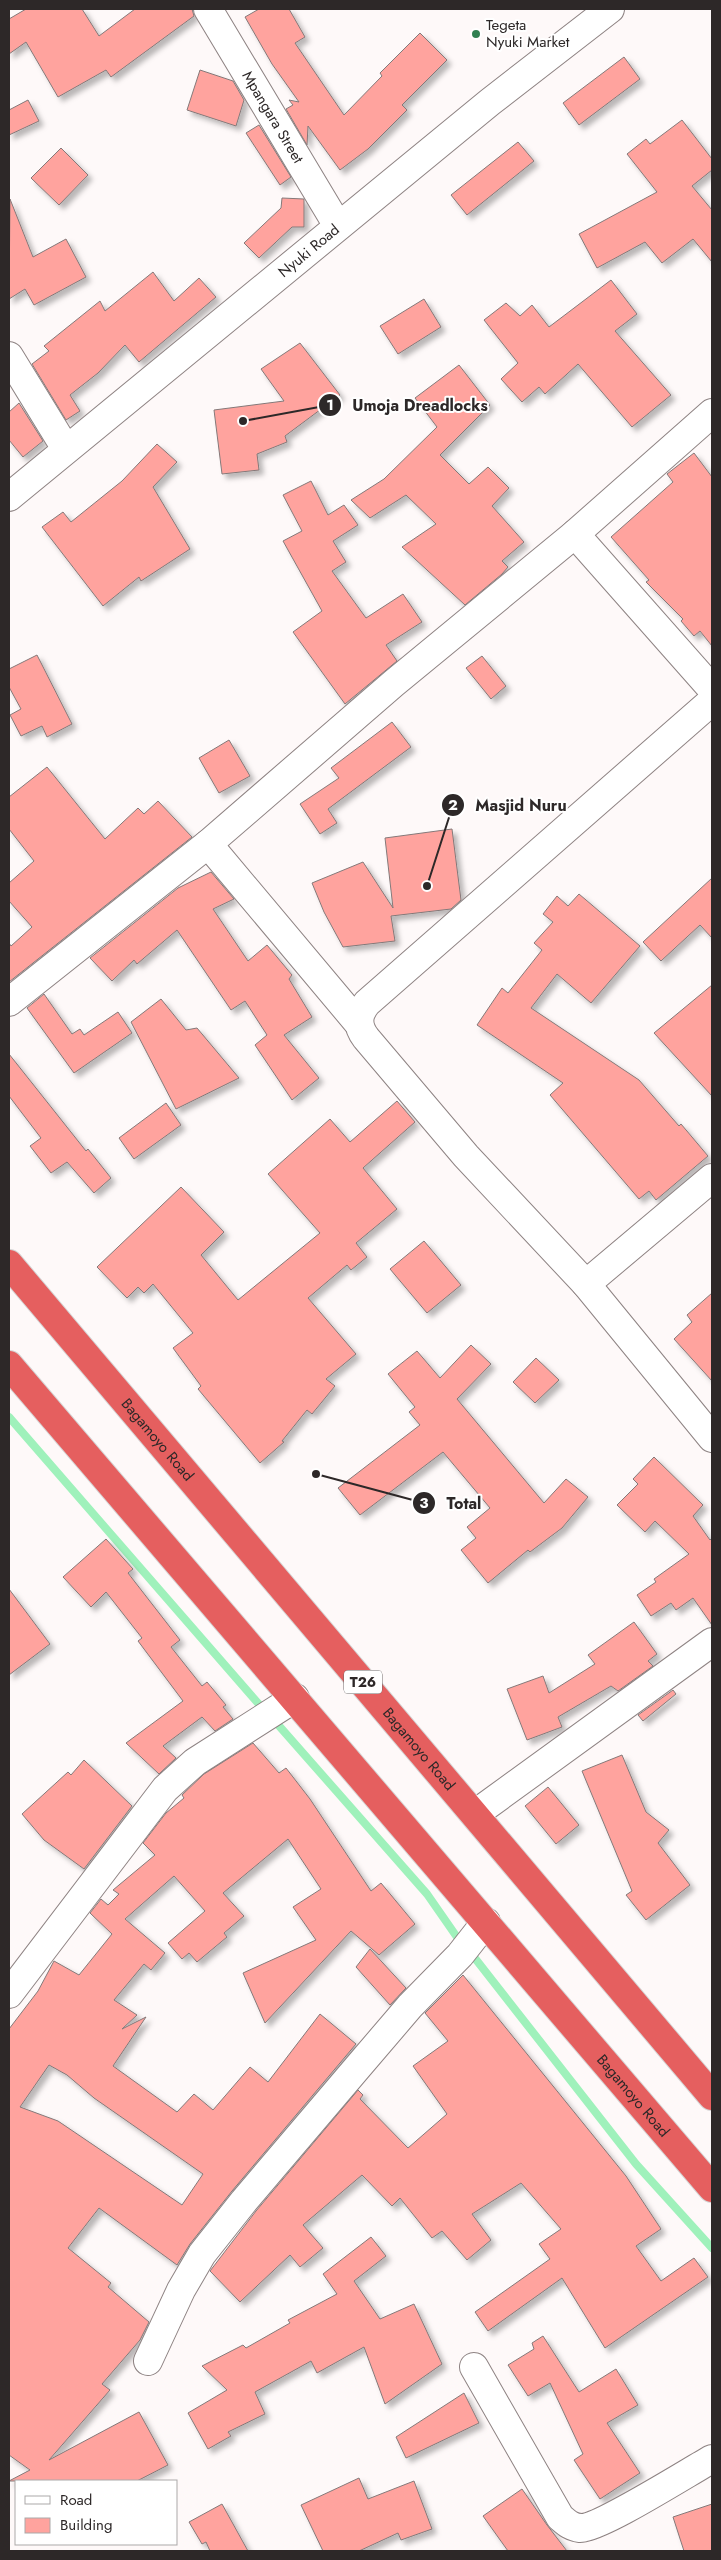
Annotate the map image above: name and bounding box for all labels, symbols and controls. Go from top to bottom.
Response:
place label: Tegeta Nyuki Market [486,14,570,53]
marker: Tegeta Nyuki Market [470,28,482,40]
street label: Mpangara Street [237,67,309,168]
street label: Nyuki Road [273,219,344,283]
callout: Umoja Dreadlocks [318,390,498,421]
text: 1 [326,394,334,416]
text: Umoja Dreadlocks [352,394,488,417]
callout: Masjid Nuru [441,789,577,820]
text: 2 [448,794,458,816]
text: Masjid Nuru [475,794,567,817]
street label: Bagamoyo Road [116,1393,199,1486]
callout: Total [411,1487,491,1518]
text: 3 [419,1492,429,1514]
text: Total [447,1492,481,1515]
road number: T26 [344,1670,382,1694]
street label: Bagamoyo Road [377,1703,460,1795]
street label: Bagamoyo Road [592,2050,675,2142]
legend [15,2480,178,2545]
text: Road [60,2489,92,2511]
text: Building [60,2514,112,2536]

